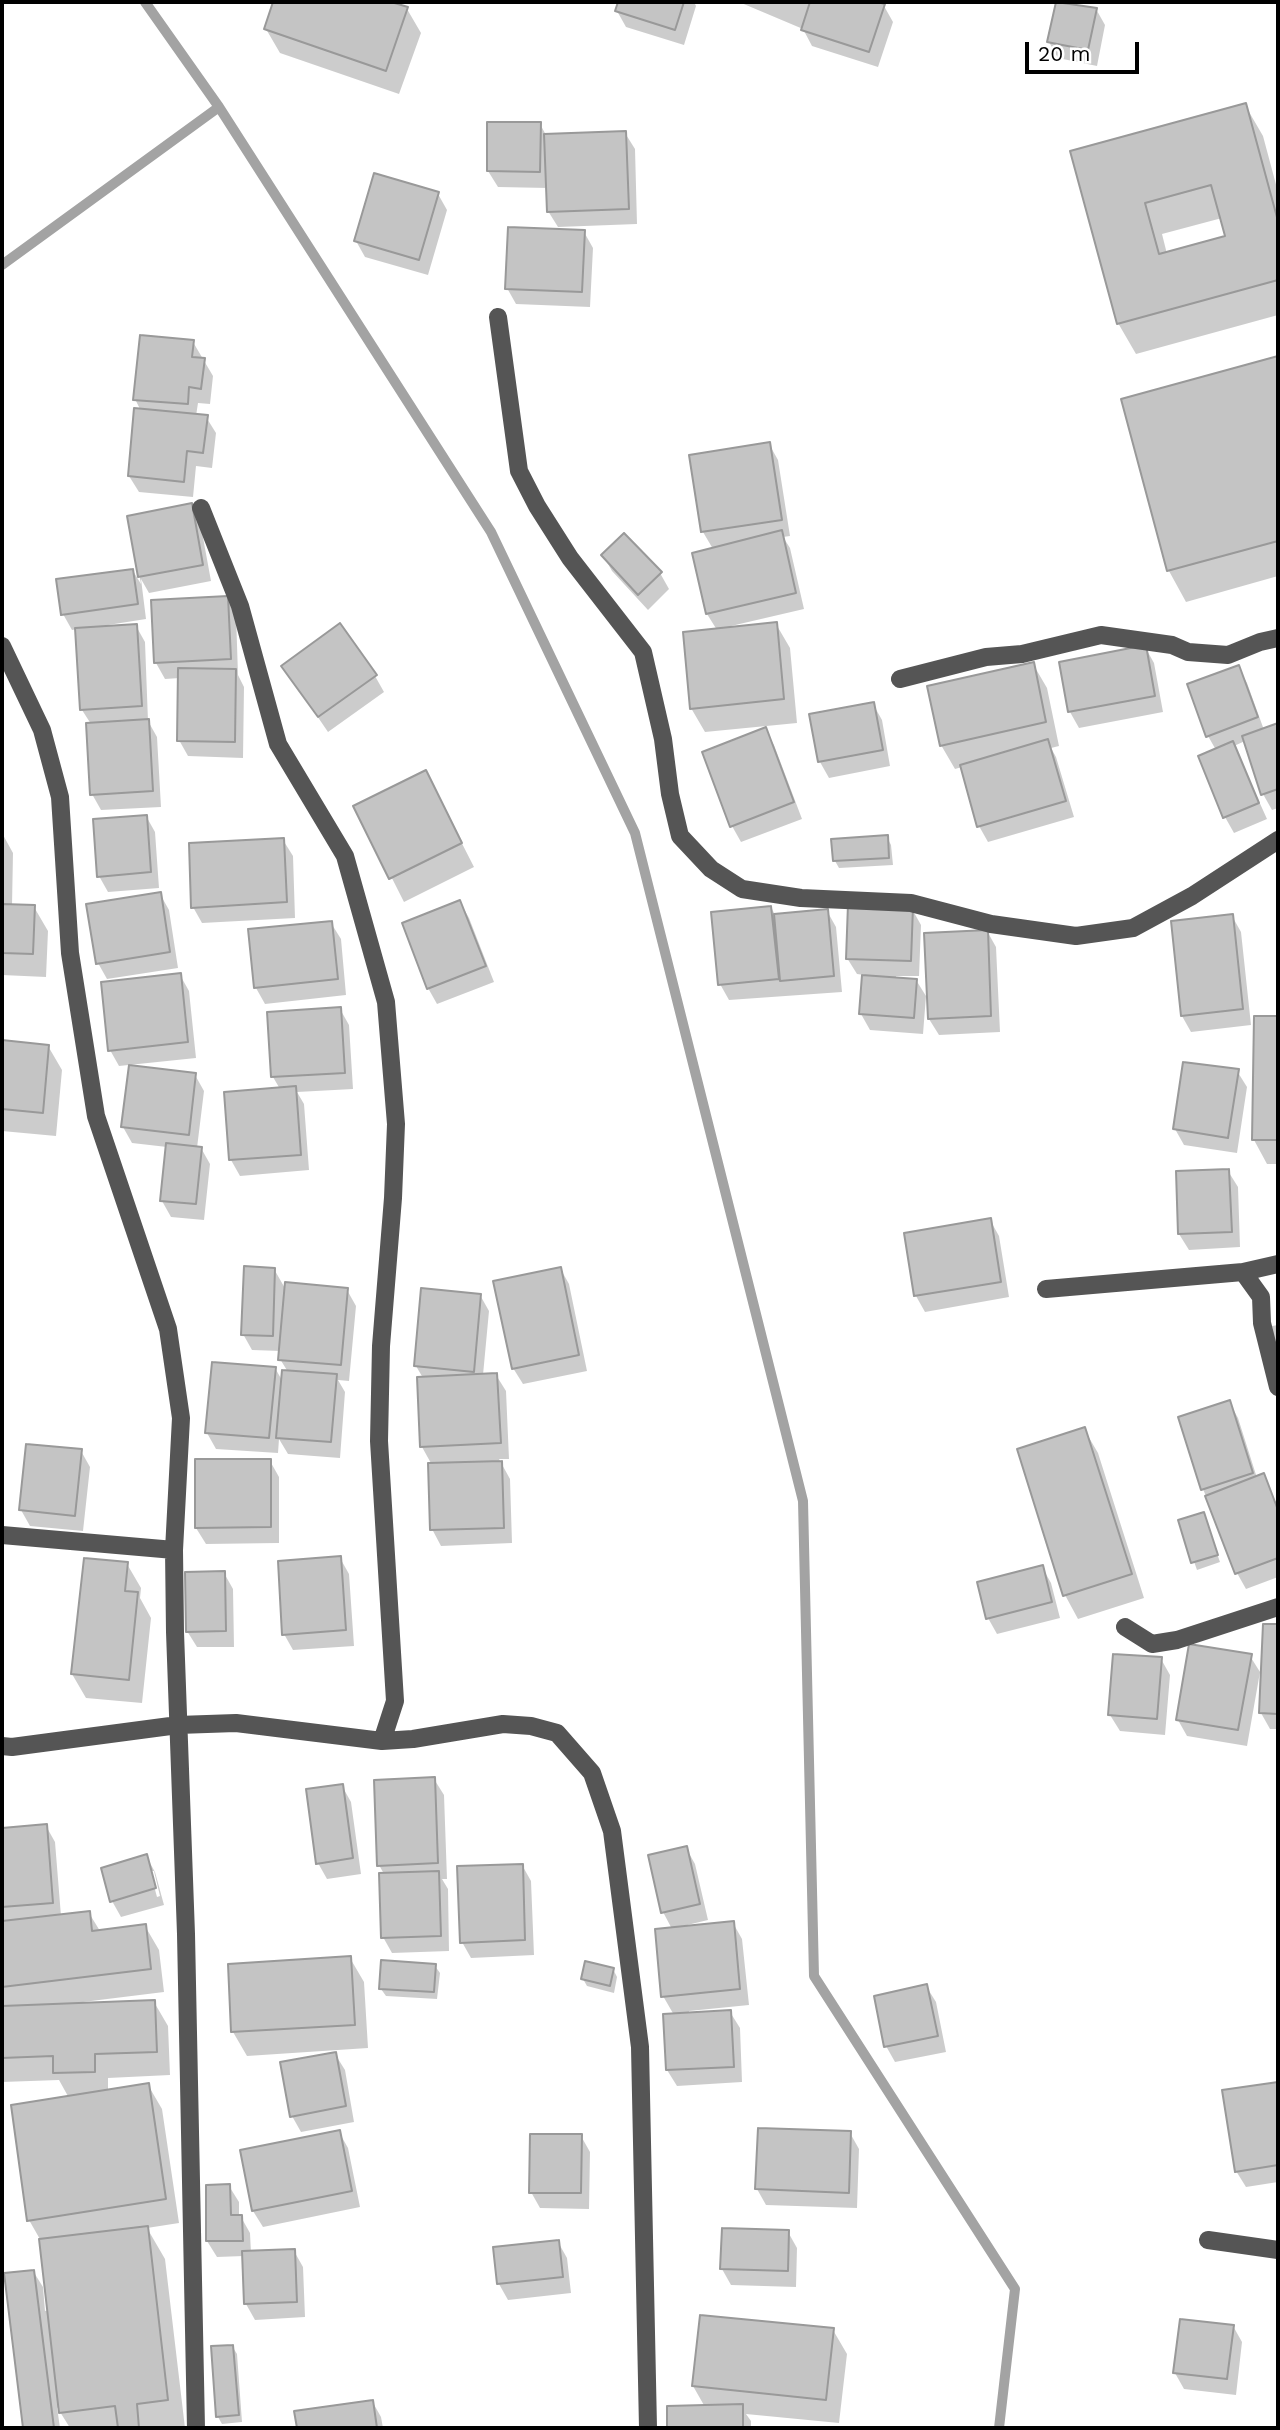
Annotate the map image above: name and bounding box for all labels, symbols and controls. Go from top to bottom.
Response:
scale bar [1028,28,1142,72]
text: 20 m [1038,41,1090,66]

